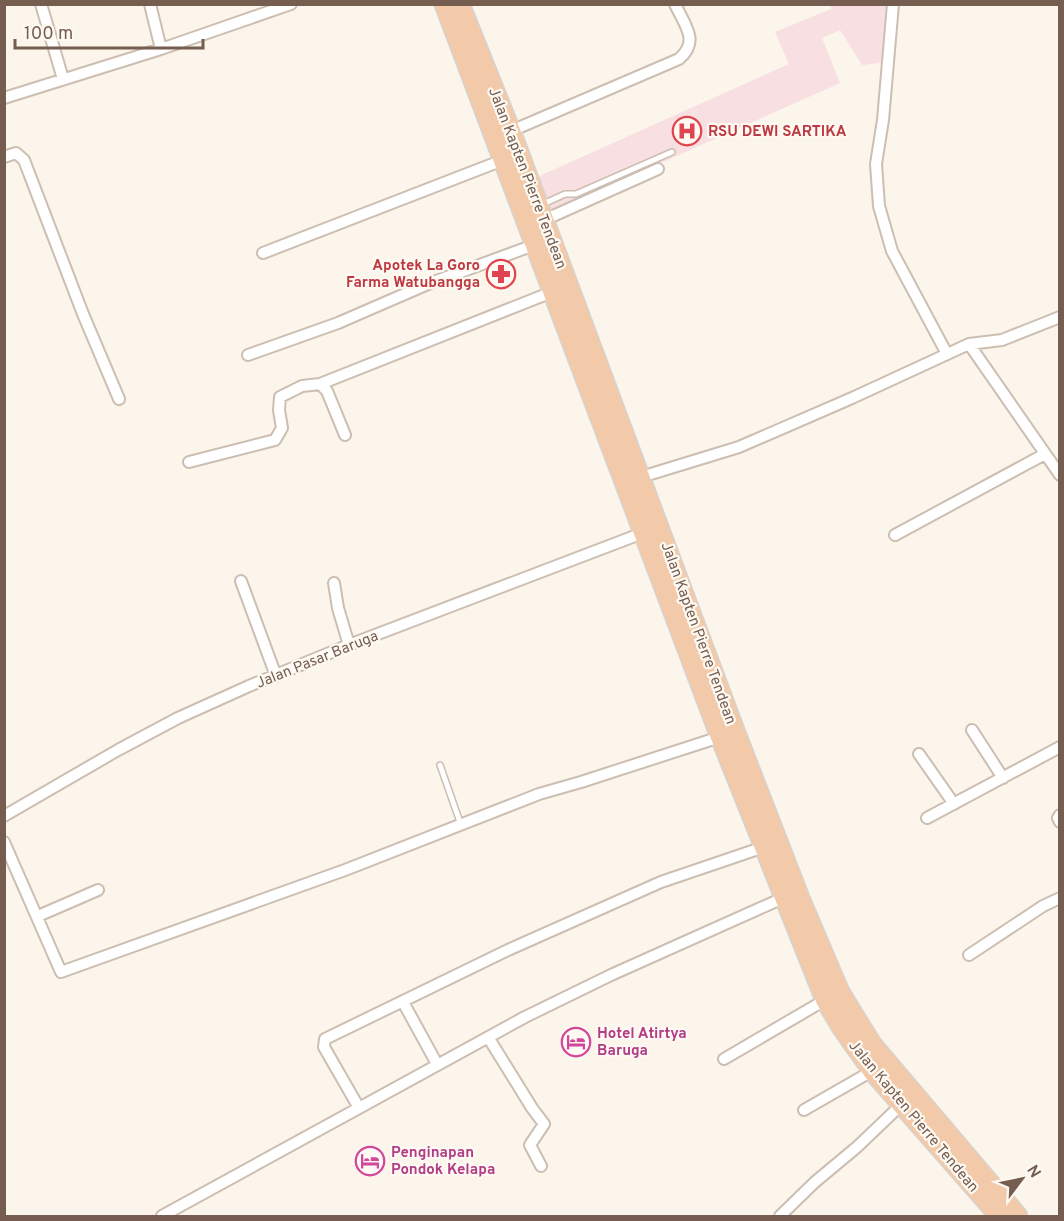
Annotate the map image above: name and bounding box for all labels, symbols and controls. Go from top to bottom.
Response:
scale bar [15,12,202,50]
text: 100 m [24,23,73,46]
street label: Jalan Kapten Pierre Tendean [483,85,570,272]
hospital icon: RSU DEWI SARTIKA [671,115,703,147]
place label: RSU DEWI SARTIKA [708,123,847,142]
place label: Apotek La Goro Farma Watubangga [346,257,480,293]
pharmacy icon: Apotek La Goro Farma Watubangga [485,258,517,290]
street label: Jalan Kapten Pierre Tendean [656,540,739,727]
street label: Jalan Pasar Baruga [254,627,381,694]
place label: Hotel Atirtya Baruga [597,1025,687,1061]
hotel icon: Hotel Atirtya Baruga [560,1026,592,1058]
street label: Jalan Kapten Pierre Tendean [844,1037,982,1197]
place label: Penginapan Pondok Kelapa [391,1144,495,1180]
hotel icon: Penginapan Pondok Kelapa [354,1145,386,1177]
north arrow [992,1149,1052,1209]
text: N [1021,1162,1045,1182]

